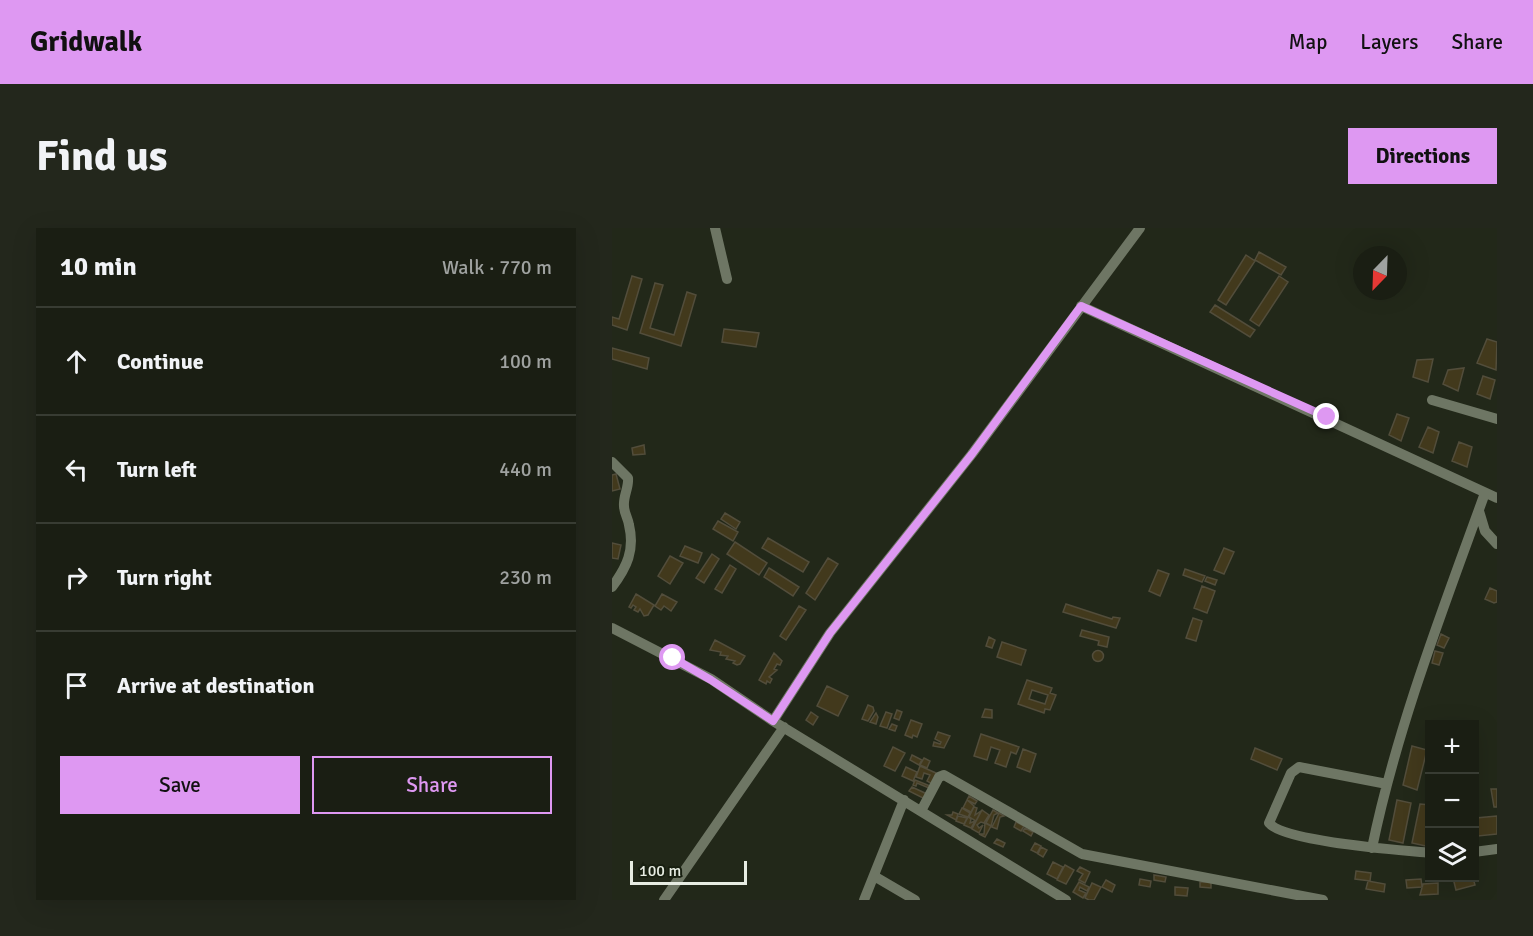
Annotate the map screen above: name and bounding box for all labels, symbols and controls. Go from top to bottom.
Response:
text: Gridwalk [30,25,142,59]
text: Map [1289,29,1327,55]
text: Layers [1360,29,1418,55]
text: Share [1451,29,1503,55]
button: Directions [1348,128,1497,184]
text: Find us [36,131,167,182]
north arrow [1353,246,1407,300]
text: 10 min [60,251,137,283]
text: Walk · 770 m [442,255,552,280]
icon: ahead [60,345,93,378]
text: Continue [117,348,204,375]
text: 100 m [499,349,552,374]
route end [1313,403,1339,429]
icon: left [60,453,93,486]
text: Turn left [117,456,197,483]
text: 440 m [499,457,552,482]
icon: right [60,561,93,594]
text: Turn right [117,564,212,591]
text: 230 m [499,565,552,590]
route start [659,644,685,670]
icon: arrive [60,669,93,702]
text: Arrive at destination [117,672,314,699]
map controls [1425,720,1479,882]
button: + [1425,720,1479,774]
button: Save [60,756,300,814]
button: Share [312,756,552,814]
button: − [1425,774,1479,828]
button: layers [1425,828,1479,882]
scale bar [630,858,747,886]
text: 100 m [639,861,681,881]

